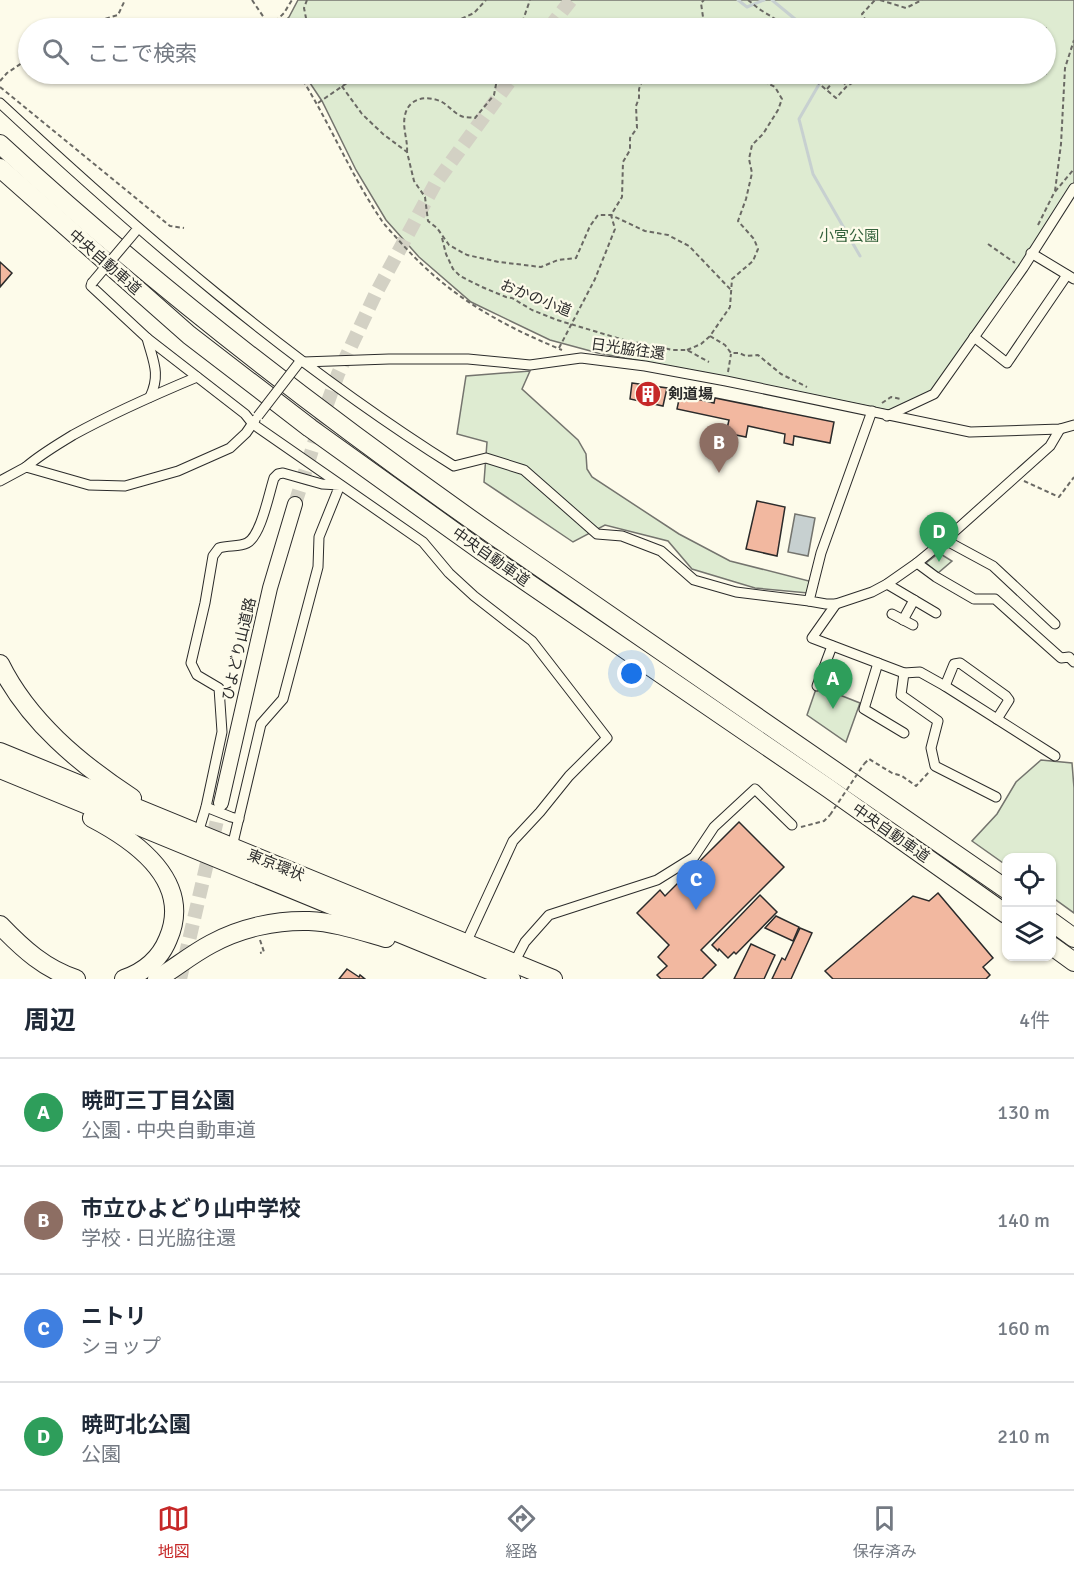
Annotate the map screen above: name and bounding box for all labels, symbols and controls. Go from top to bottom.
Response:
search box [18,18,1056,84]
icon: search [39,35,72,68]
text: ここで検索 [87,40,197,67]
street label: 中央自動車道 [65,226,145,298]
park label: 小宮公園 [819,227,879,245]
street label: おかの小道 [498,276,574,320]
street label: 日光脇往還 [590,335,666,363]
building icon: 剣道場 [633,379,663,409]
place label: 剣道場 [668,385,713,403]
pin: B [700,424,738,473]
pin: D [920,512,958,562]
street label: 中央自動車道 [449,524,533,590]
street label: ひよどり山道路 [218,596,260,702]
your location [617,659,646,688]
pin: A [814,660,852,709]
street label: 中央自動車道 [849,800,933,866]
street label: 東京環状 [245,845,307,885]
map controls [1002,853,1056,961]
button: locate [1002,853,1056,907]
pin: C [676,860,716,910]
button: layers [1002,907,1056,961]
text: 周辺 [24,1005,76,1037]
text: 4件 [1019,1008,1050,1033]
text: 暁町三丁目公園 [81,1087,235,1114]
text: A [37,1100,50,1125]
text: 130 m [997,1100,1050,1125]
text: 公園 · 中央自動車道 [81,1118,256,1143]
text: 市立ひよどり山中学校 [81,1195,301,1222]
text: B [37,1208,50,1233]
text: 140 m [997,1208,1050,1233]
text: 学校 · 日光脇往還 [81,1226,236,1251]
text: ニトリ [81,1303,147,1330]
text: C [37,1316,50,1341]
text: 160 m [997,1316,1050,1341]
text: ショップ [81,1334,161,1359]
text: 暁町北公園 [81,1411,191,1438]
text: D [37,1424,50,1449]
text: 210 m [997,1424,1050,1449]
text: 公園 [81,1442,121,1467]
tab: 地図 [157,1502,190,1562]
tab: 経路 [505,1502,538,1562]
tab: 保存済み [853,1502,917,1562]

